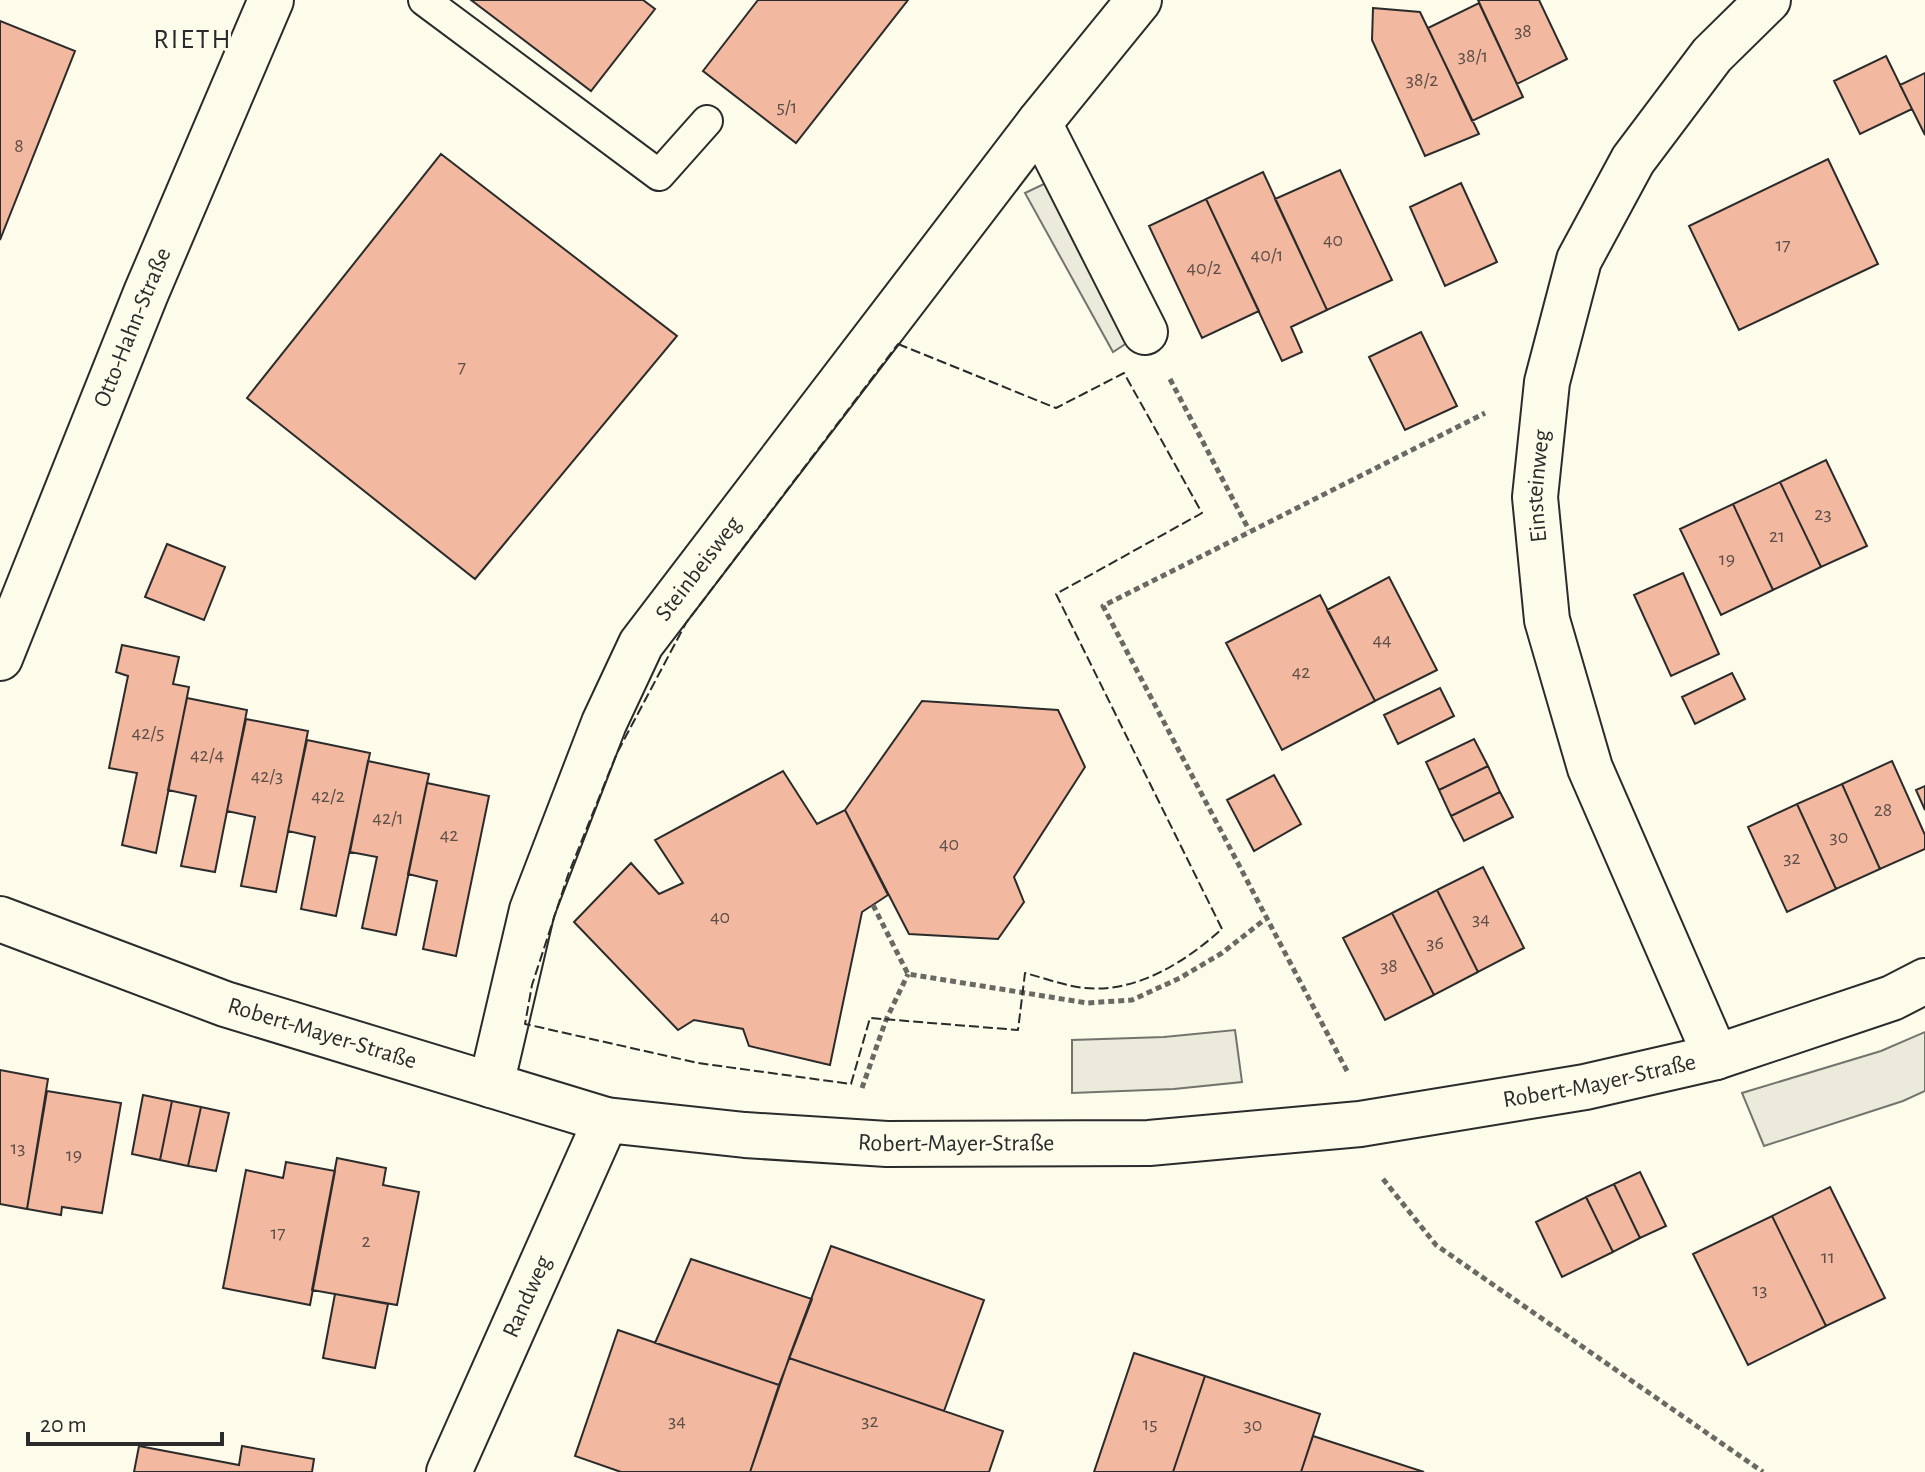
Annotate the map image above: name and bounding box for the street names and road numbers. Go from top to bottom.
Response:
street label: Otto-Hahn-Straße [90,244,176,411]
street label: Einsteinweg [1523,428,1554,544]
street label: Steinbeisweg [651,512,746,626]
street label: Robert-Mayer-Straße [225,994,419,1074]
street label: Robert-Mayer-Straße [1501,1050,1698,1112]
street label: Robert-Mayer-Straße [857,1130,1054,1156]
street label: Randweg [499,1252,556,1341]

